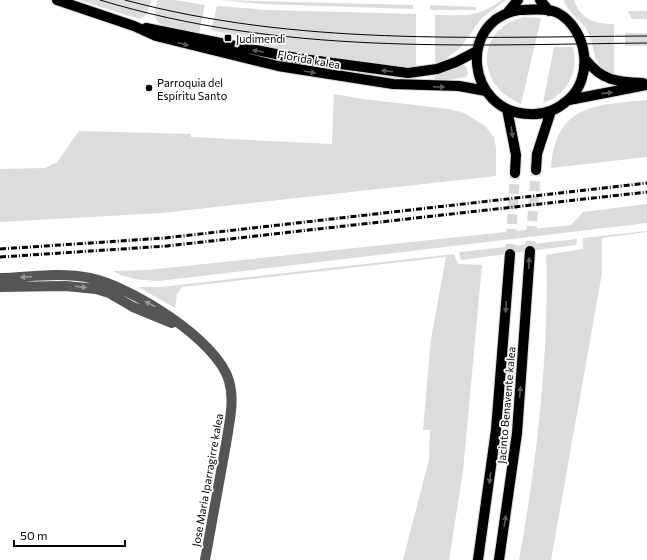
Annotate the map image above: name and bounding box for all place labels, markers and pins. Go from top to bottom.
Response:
place label: Judimendi [236,32,286,46]
marker: Judimendi [223,33,233,43]
place label: Parroquia del Espíritu Santo [157,76,228,102]
marker: Parroquia del Espíritu Santo [144,83,154,93]

